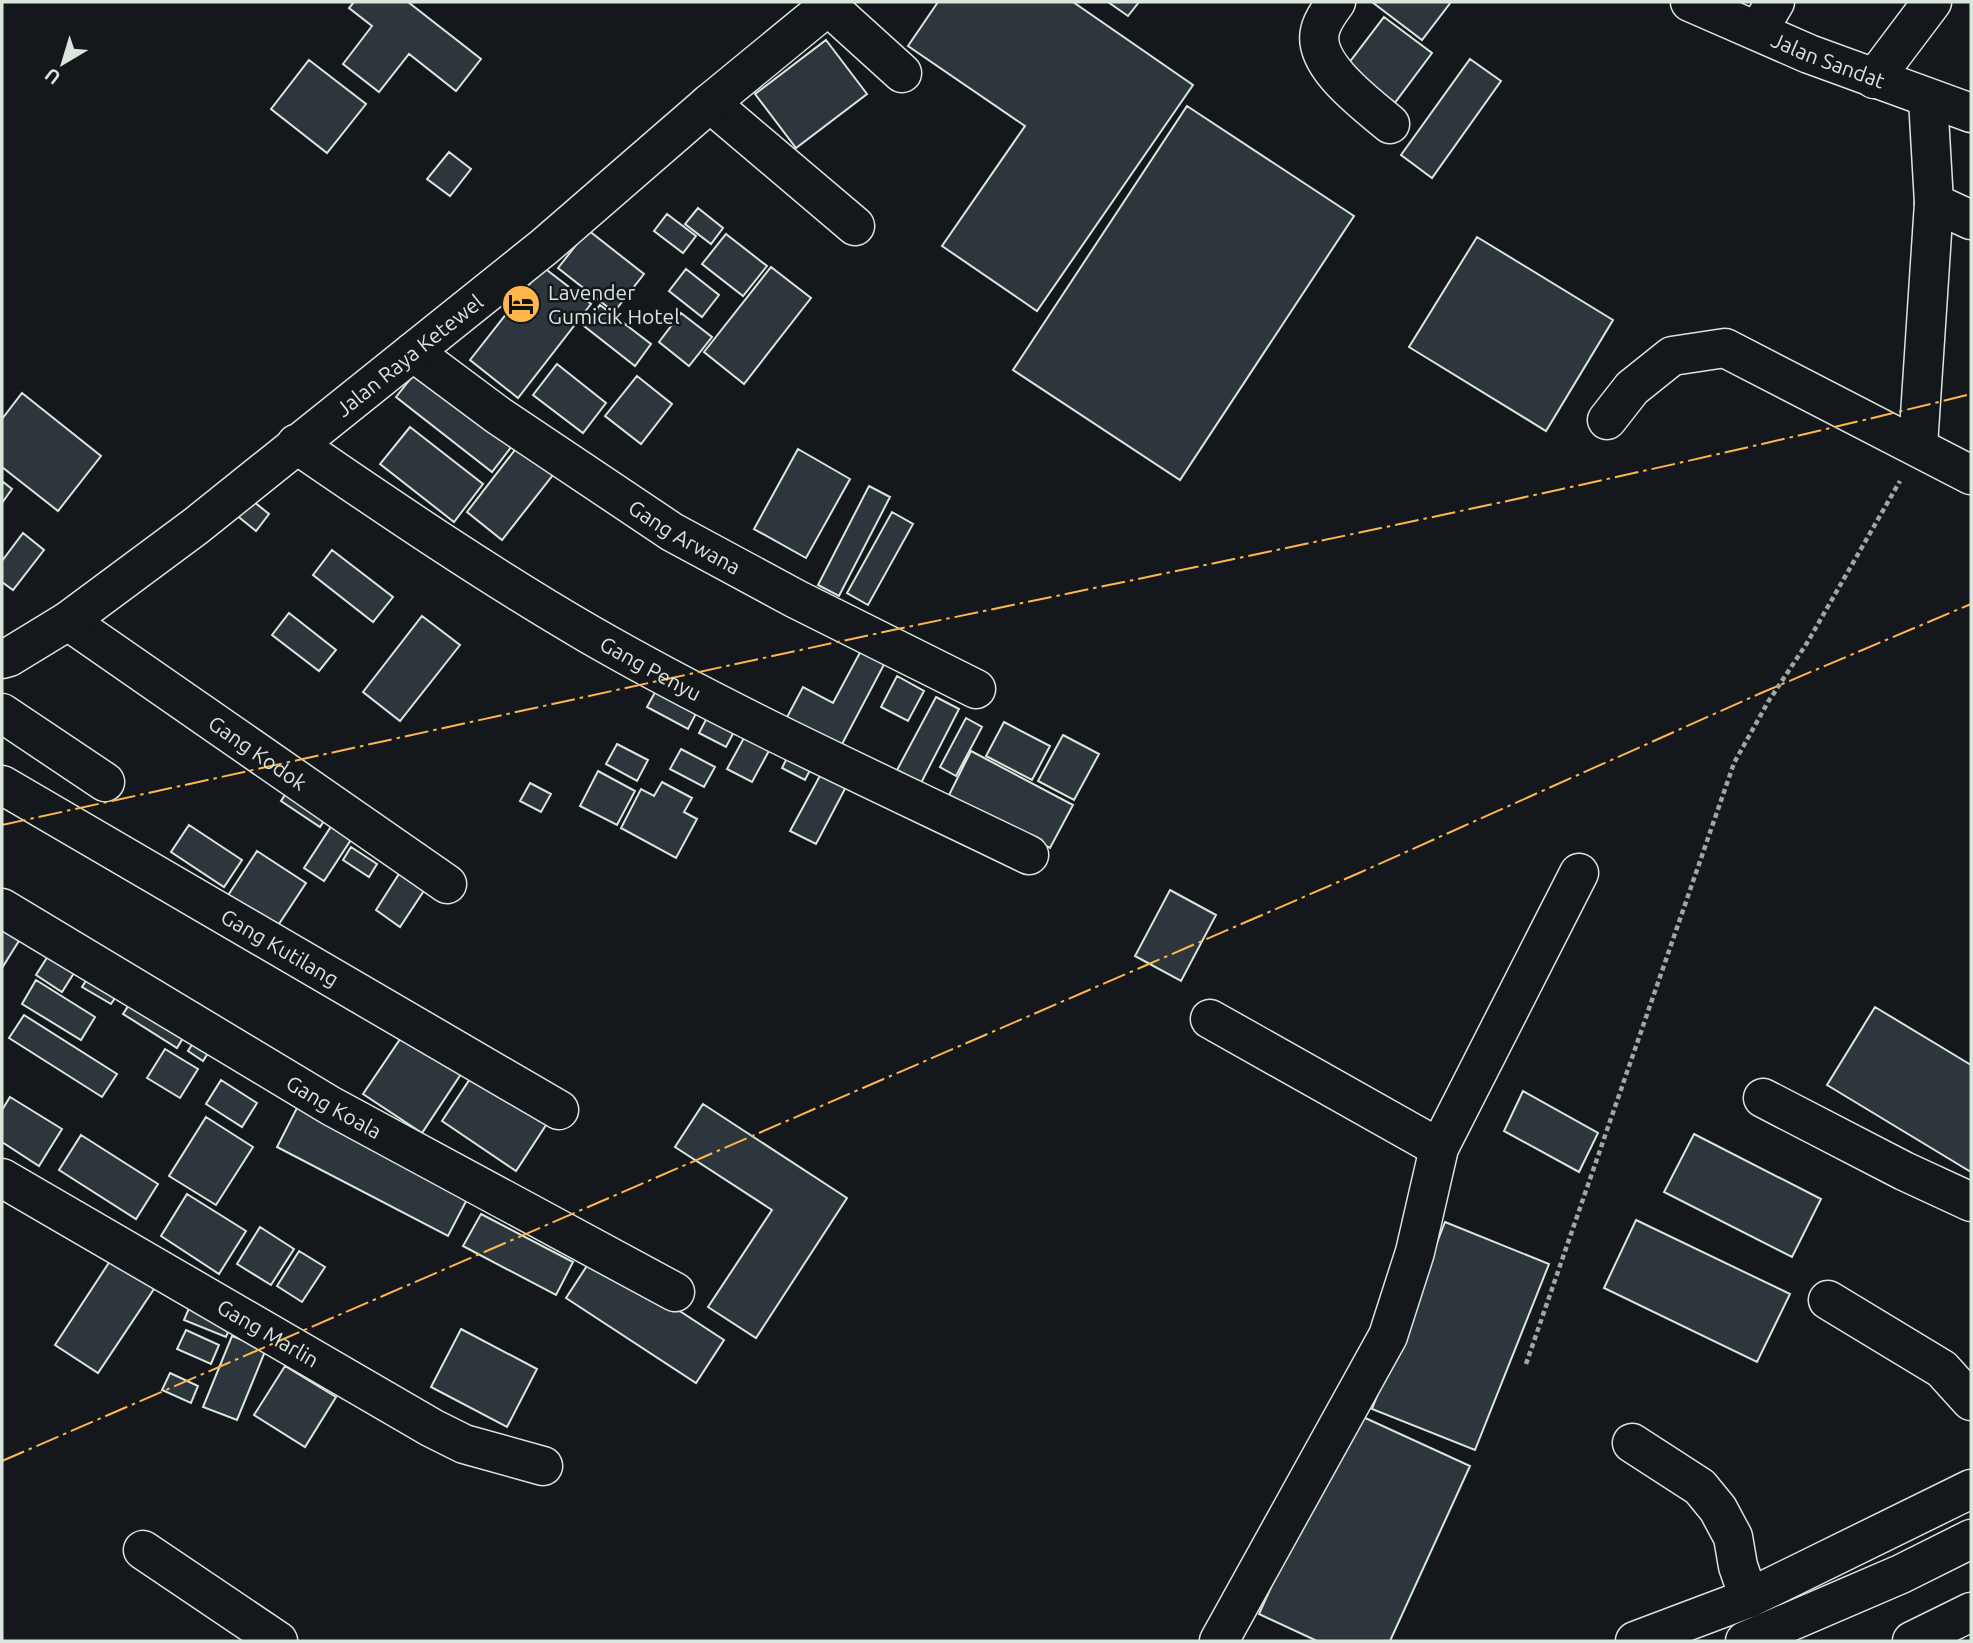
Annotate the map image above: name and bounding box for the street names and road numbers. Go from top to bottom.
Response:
street label: Jalan Sandat [1768,27,1888,93]
street label: Jalan Raya Ketewel [331,289,487,421]
street label: Gang Arwana [624,495,745,579]
street label: Gang Penyu [596,631,705,705]
street label: Gang Kodok [204,710,312,795]
street label: Gang Kutilang [217,904,343,991]
street label: Gang Koala [282,1070,386,1143]
street label: Gang Marlin [213,1294,323,1372]

